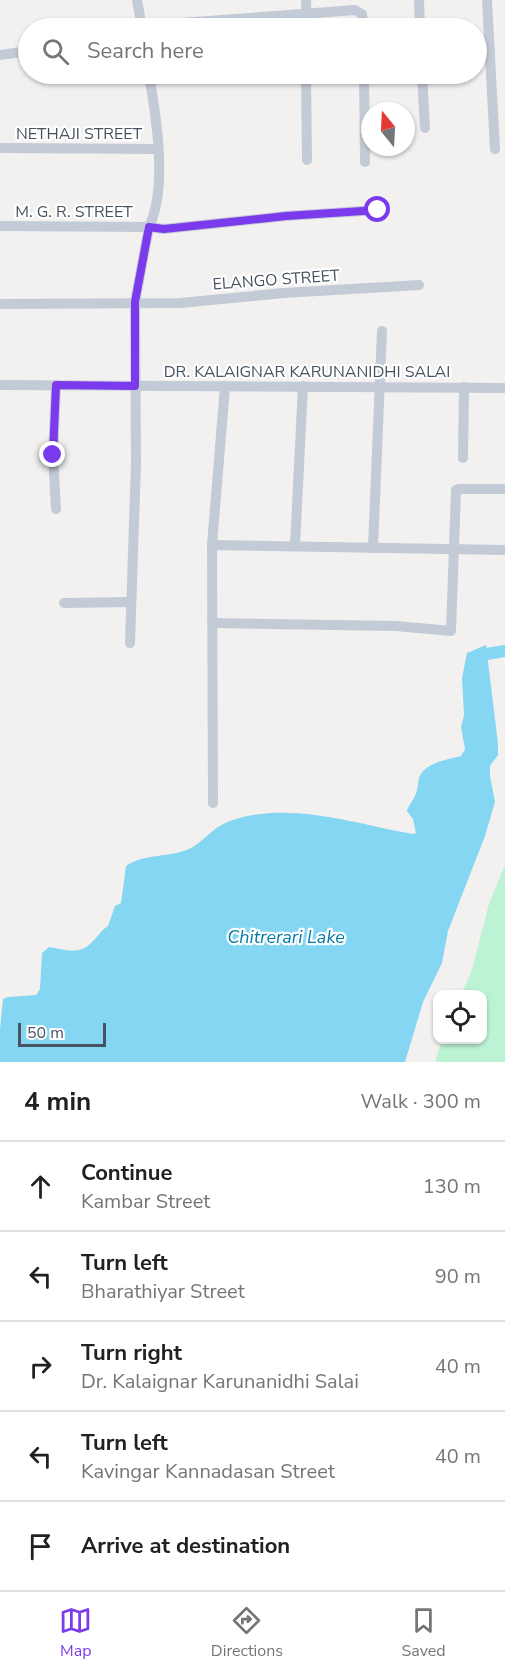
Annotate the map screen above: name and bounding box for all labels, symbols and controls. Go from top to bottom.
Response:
search box [18,18,487,84]
icon: search [39,35,72,68]
text: Search here [87,36,204,66]
north arrow [361,102,415,156]
street label: NETHAJI STREET [16,123,142,145]
route start [364,196,390,222]
street label: M. G. R. STREET [15,201,133,223]
street label: ELANGO STREET [212,265,341,295]
street label: DR. KALAIGNAR KARUNANIDHI SALAI [164,361,450,383]
route end [39,441,65,467]
water label: Chitrerari Lake [227,925,345,949]
map controls [433,990,487,1044]
button: locate [433,990,487,1044]
scale bar [18,1020,106,1048]
text: 50 m [27,1022,64,1044]
text: 4 min [24,1084,91,1119]
text: Walk · 300 m [361,1088,481,1115]
text: Continue [81,1158,172,1188]
icon: ahead [24,1170,57,1203]
text: 130 m [423,1173,481,1200]
text: Kambar Street [81,1188,210,1215]
text: Turn left [81,1248,168,1278]
icon: left [24,1260,57,1293]
text: 90 m [435,1263,481,1290]
text: Bharathiyar Street [81,1278,245,1305]
text: Turn right [81,1338,182,1368]
icon: right [24,1350,57,1383]
text: 40 m [435,1353,481,1380]
text: Dr. Kalaignar Karunanidhi Salai [81,1368,359,1395]
text: Turn left [81,1428,168,1458]
icon: left [24,1440,57,1473]
text: 40 m [435,1443,481,1470]
text: Kavingar Kannadasan Street [81,1458,335,1485]
icon: arrive [24,1530,57,1563]
text: Arrive at destination [81,1531,290,1561]
tab: Map [59,1604,92,1662]
tab: Directions [211,1604,283,1662]
tab: Saved [402,1604,446,1662]

